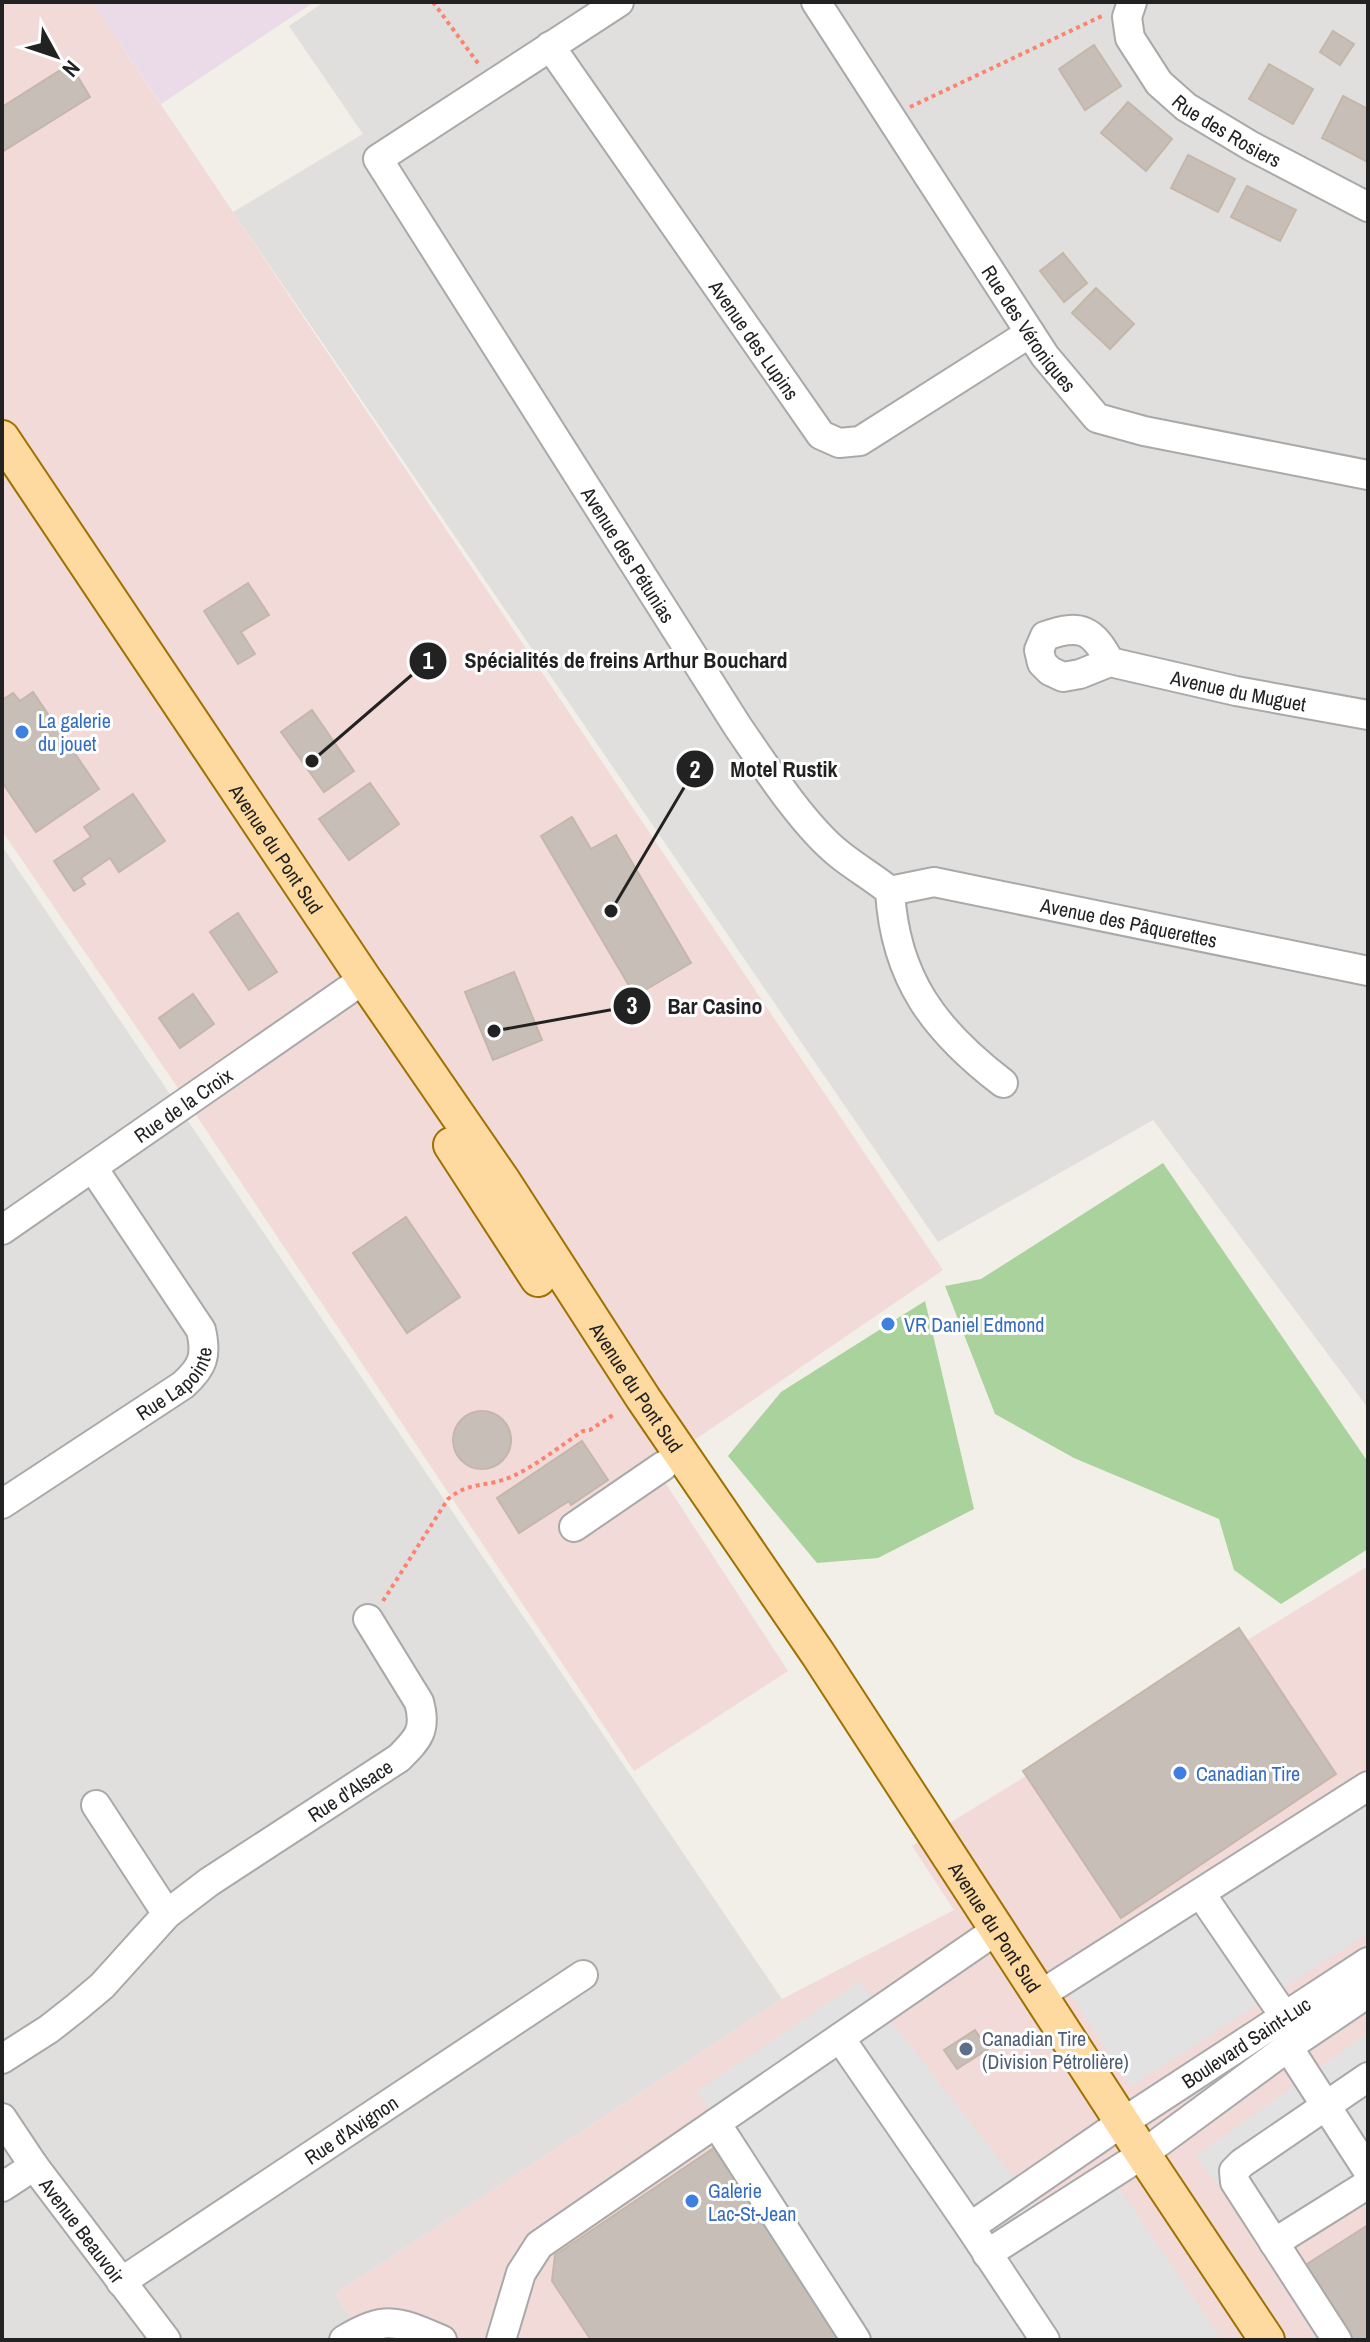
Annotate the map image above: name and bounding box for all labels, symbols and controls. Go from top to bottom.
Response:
north arrow [16,16,96,96]
text: N [56,54,87,83]
street label: Rue des Rosiers [1167,88,1286,173]
street label: Rue des Véroniques [976,260,1083,397]
street label: Avenue des Lupins [703,274,806,405]
street label: Avenue des Pétunias [575,481,682,628]
callout: Spécialités de freins Arthur Bouchard [408,638,803,684]
text: 1 [423,644,434,676]
text: Spécialités de freins Arthur Bouchard [464,645,788,675]
street label: Avenue du Muguet [1167,663,1309,717]
place label: La galerie du jouet [38,707,111,757]
marker: La galerie du jouet [13,723,31,741]
callout: Motel Rustik [675,746,854,792]
text: 2 [690,753,701,785]
text: Motel Rustik [730,754,839,784]
street label: Avenue du Pont Sud [223,778,330,919]
street label: Avenue des Pâquerettes [1037,891,1220,953]
callout: Bar Casino [612,983,779,1029]
text: 3 [627,989,638,1021]
text: Bar Casino [667,991,763,1021]
street label: Rue de la Croix [128,1061,238,1148]
place label: VR Daniel Edmond [904,1311,1044,1338]
marker: VR Daniel Edmond [879,1315,897,1333]
street label: Avenue du Pont Sud [584,1316,690,1457]
street label: Rue Lapointe [131,1346,217,1426]
street label: Rue d'Alsace [302,1752,397,1828]
place label: Canadian Tire [1196,1760,1300,1787]
marker: Canadian Tire [1171,1764,1189,1782]
street label: Avenue du Pont Sud [943,1856,1048,1997]
street label: Boulevard Saint-Luc [1176,1990,1315,2094]
place label: Canadian Tire (Division Pétrolière) [982,2025,1129,2075]
marker: Canadian Tire (Division Pétrolière) [957,2040,975,2058]
street label: Rue d'Avignon [299,2088,403,2170]
street label: Avenue Beauvoir [33,2171,132,2289]
place label: Galerie Lac-St-Jean [708,2177,796,2227]
marker: Galerie Lac-St-Jean [683,2192,701,2210]

